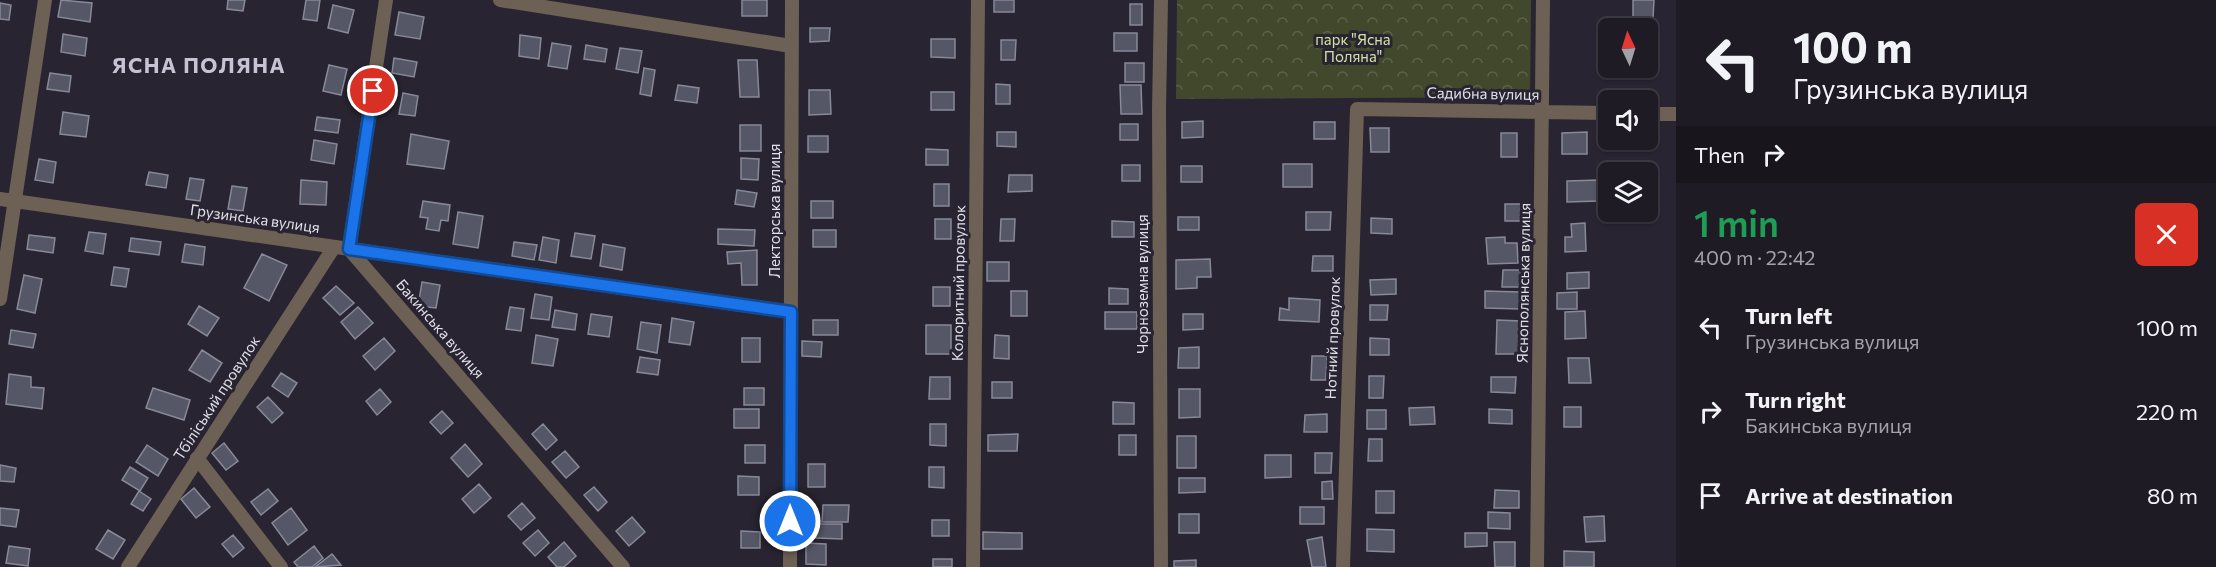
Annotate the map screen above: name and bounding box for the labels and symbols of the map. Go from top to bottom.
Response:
north arrow [1598,18,1658,78]
park label: парк "Ясна Поляна" [1315,30,1391,65]
district label: ЯСНА ПОЛЯНА [112,52,286,77]
pin [347,65,398,116]
street label: Садибна вулиця [1426,83,1540,103]
street label: Лекторська вулиця [765,144,783,278]
street label: Грузинська вулиця [189,200,321,236]
street label: Яснополянська вулиця [1513,203,1533,363]
street label: Колоритний провулок [948,205,968,361]
street label: Чорноземна вулиця [1133,214,1151,354]
street label: Бакинська вулиця [393,275,489,381]
street label: Нотний провулок [1321,276,1343,400]
street label: Тбіліський провулок [169,332,263,463]
position arrow [758,489,822,553]

